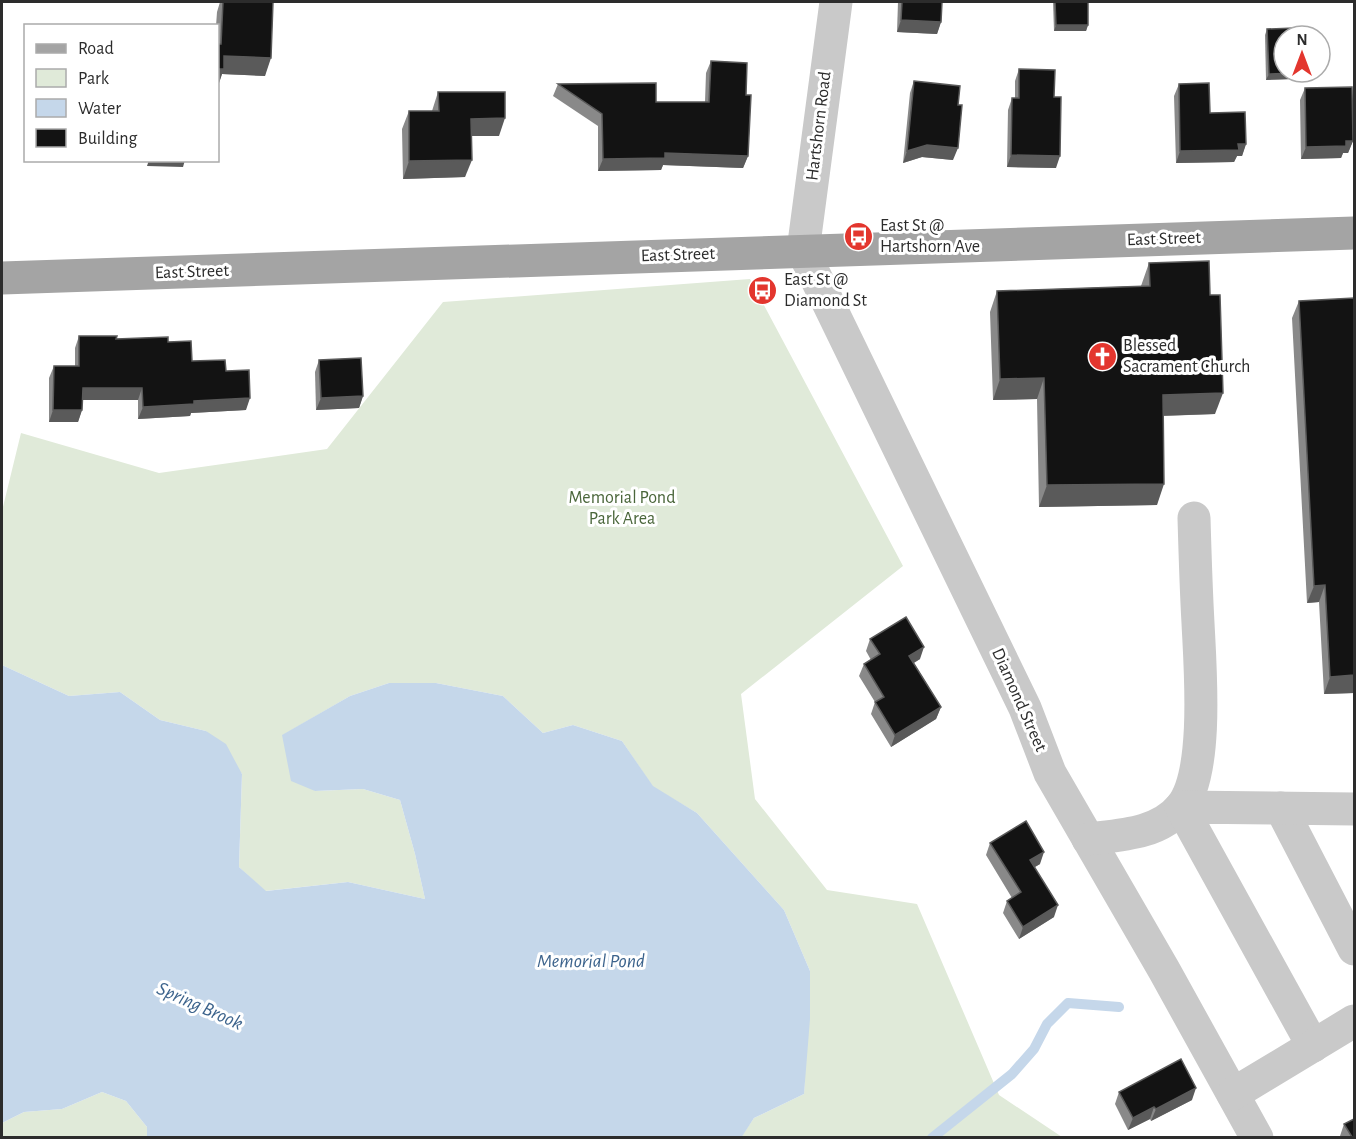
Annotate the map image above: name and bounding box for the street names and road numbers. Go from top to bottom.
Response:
street label: Hartshorn Road [803,70,835,182]
street label: East Street [1127,229,1202,249]
street label: East Street [641,245,716,265]
street label: East Street [155,262,230,282]
street label: Diamond Street [988,646,1050,755]

